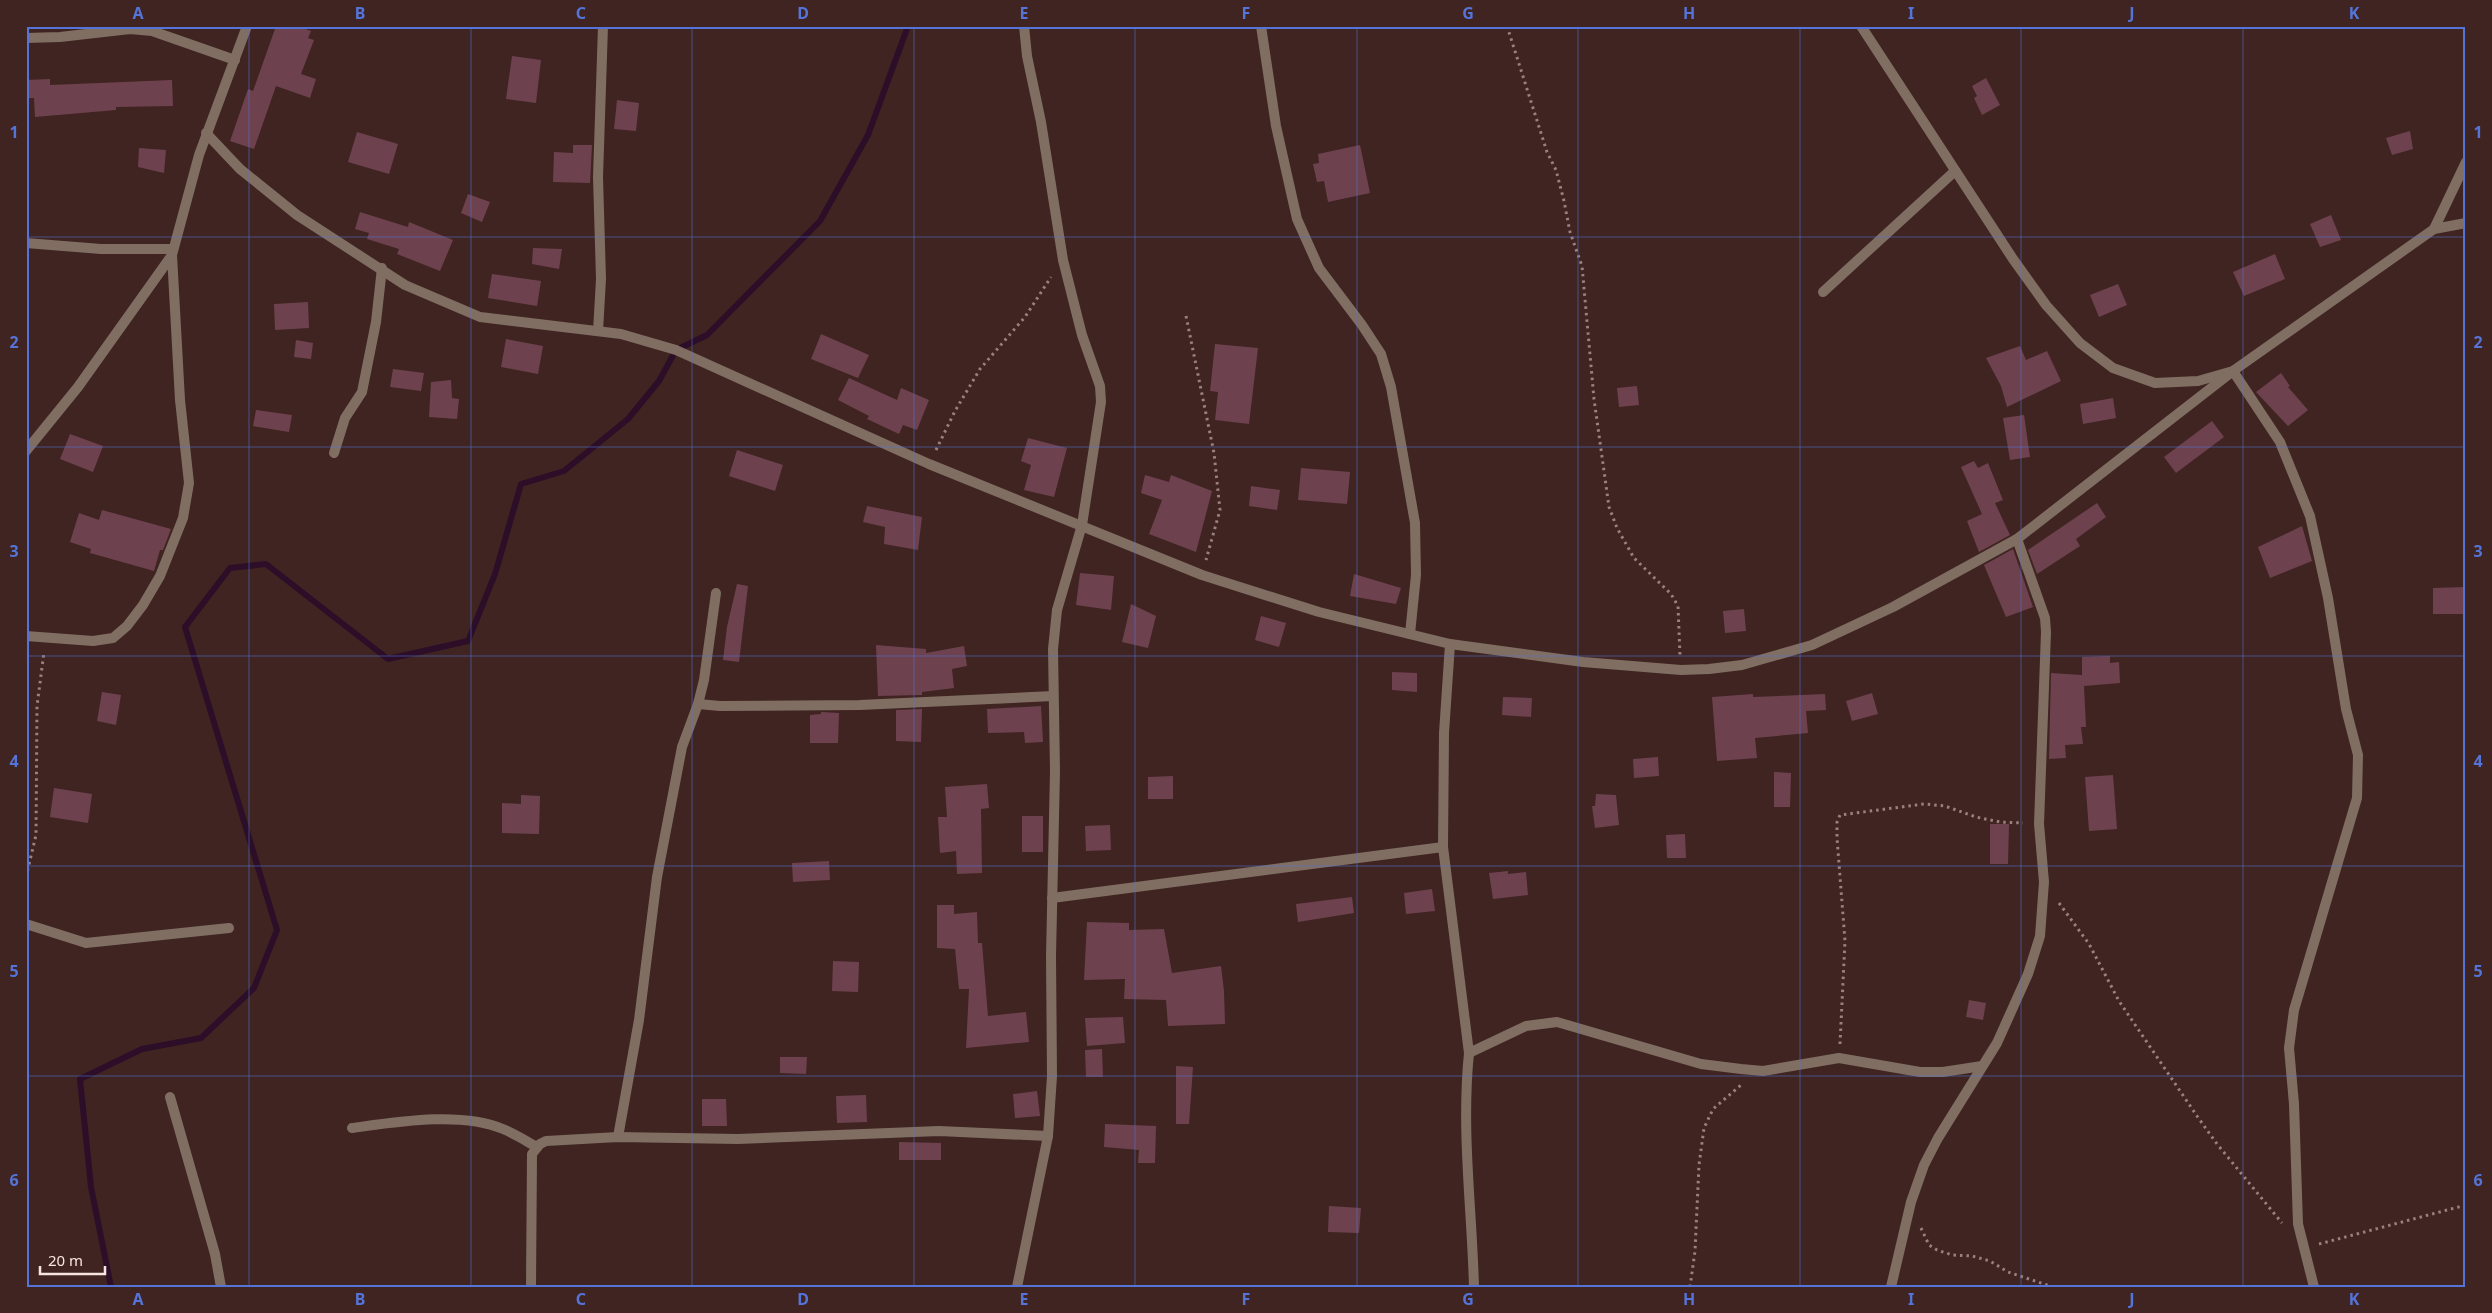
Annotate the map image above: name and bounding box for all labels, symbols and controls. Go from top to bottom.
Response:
text: A [132,2,144,24]
text: B [355,2,365,24]
text: C [576,2,586,24]
text: D [797,2,809,24]
text: E [1020,2,1029,24]
text: F [1242,2,1250,24]
text: G [1462,2,1474,24]
text: H [1683,2,1695,24]
text: I [1908,2,1914,24]
text: J [2127,2,2135,24]
text: K [2349,2,2360,24]
text: 1 [9,121,19,143]
text: 1 [2473,121,2483,143]
text: 2 [9,331,19,353]
text: 2 [2473,331,2483,353]
text: 3 [9,540,19,562]
text: 3 [2473,540,2483,562]
text: 4 [9,750,19,772]
text: 4 [2473,750,2483,772]
text: 5 [9,960,19,982]
text: 5 [2473,960,2483,982]
text: 6 [9,1169,19,1191]
text: 6 [2473,1169,2483,1191]
scale bar [40,1243,105,1275]
text: 20 m [48,1250,83,1270]
text: A [132,1288,144,1310]
text: B [355,1288,365,1310]
text: C [576,1288,586,1310]
text: D [797,1288,809,1310]
text: E [1020,1288,1029,1310]
text: F [1242,1288,1250,1310]
text: G [1462,1288,1474,1310]
text: H [1683,1288,1695,1310]
text: I [1908,1288,1914,1310]
text: J [2127,1288,2135,1310]
text: K [2349,1288,2360,1310]

